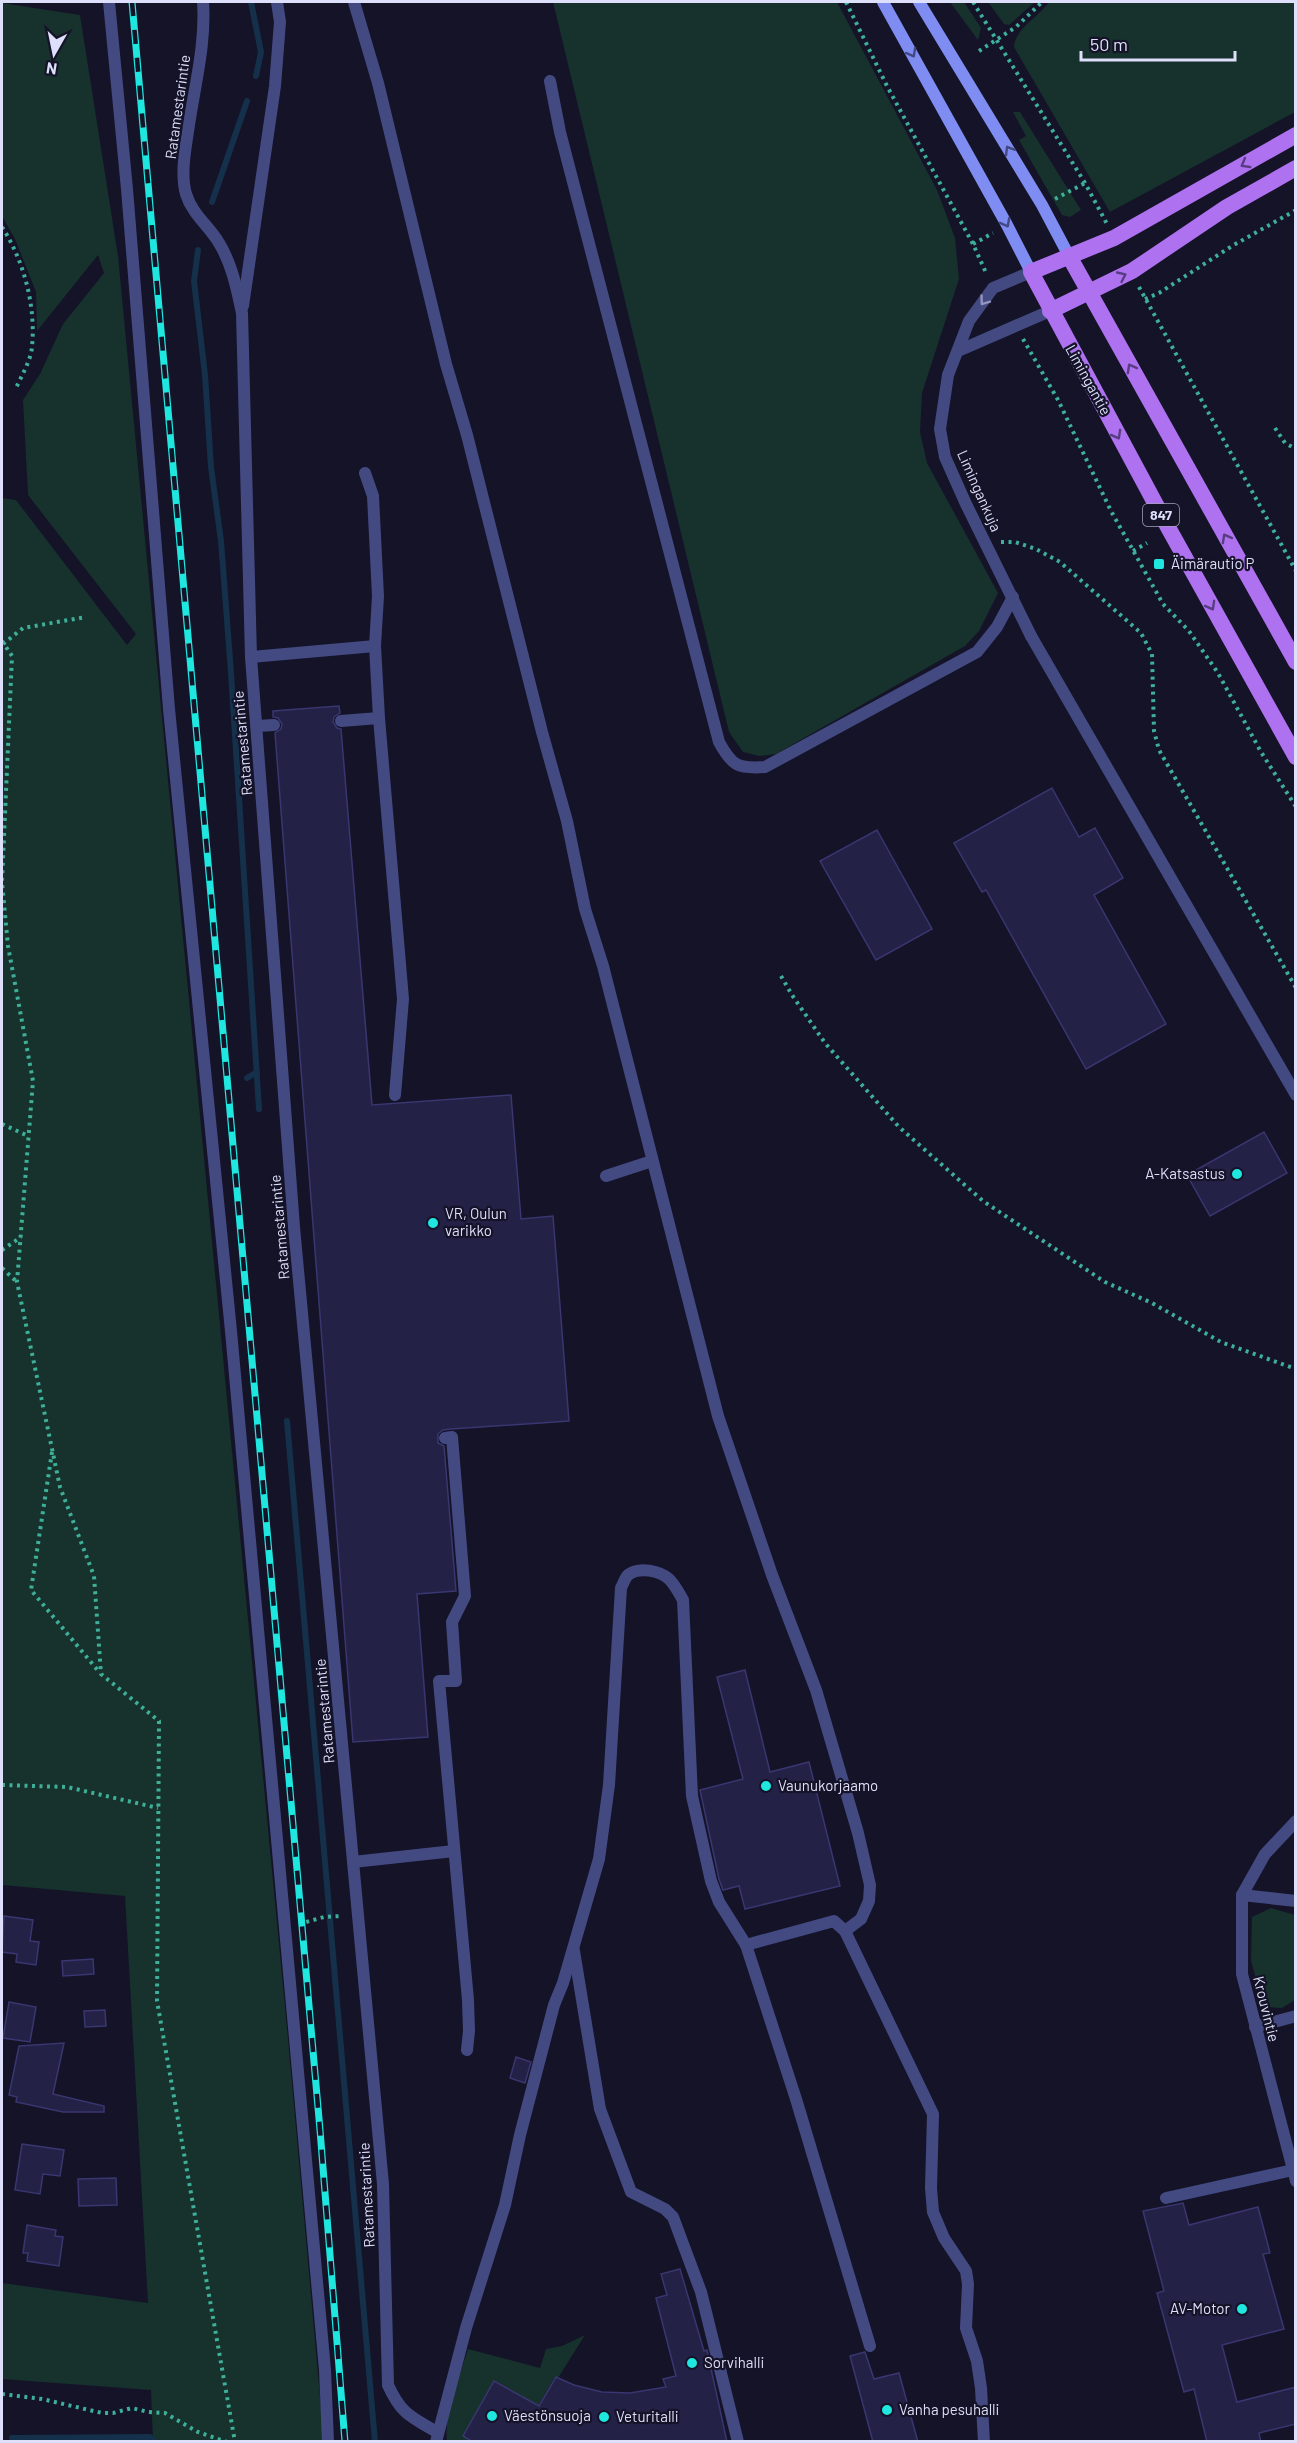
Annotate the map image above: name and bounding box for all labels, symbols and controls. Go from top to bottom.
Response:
north arrow [24,24,84,84]
scale bar [1081,24,1236,62]
text: 50 m [1090,33,1128,55]
one-way arrow [905,46,916,57]
street label: Ratamestarintie [161,54,193,160]
text: N [45,59,58,80]
one-way arrow [1005,146,1017,156]
one-way arrow [1241,157,1251,168]
one-way arrow [999,217,1010,228]
one-way arrow [1115,272,1126,284]
one-way arrow [980,294,991,305]
street label: Limingantie [1062,341,1116,418]
one-way arrow [1127,363,1138,374]
one-way arrow [1110,428,1121,439]
street label: Limingankuja [954,447,1006,534]
road number: 847 [1143,504,1179,526]
one-way arrow [1222,534,1233,544]
place label: Äimärautio P [1171,554,1255,572]
marker: Äimärautio P [1152,557,1166,571]
one-way arrow [1204,600,1215,610]
street label: Ratamestarintie [228,690,256,796]
place label: A-Katsastus [1145,1164,1225,1182]
marker: A-Katsastus [1230,1167,1244,1181]
street label: Ratamestarintie [265,1174,293,1280]
place label: VR, Oulun varikko [445,1204,507,1239]
marker: VR, Oulun varikko [426,1216,440,1230]
street label: Ratamestarintie [310,1658,338,1764]
place label: Vaunukorjaamo [778,1776,878,1794]
marker: Vaunukorjaamo [759,1779,773,1793]
street label: Krouvintie [1250,1974,1284,2043]
street label: Ratamestarintie [354,2142,378,2248]
place label: AV-Motor [1170,2299,1231,2317]
marker: AV-Motor [1235,2302,1249,2316]
place label: Sorvihalli [704,2353,764,2371]
marker: Sorvihalli [685,2356,699,2370]
place label: Vanha pesuhalli [899,2400,999,2418]
marker: Vanha pesuhalli [880,2403,894,2417]
place label: Väestönsuoja [504,2406,591,2424]
place label: Veturitalli [616,2407,679,2425]
marker: Väestönsuoja [485,2409,499,2423]
marker: Veturitalli [597,2410,611,2424]

